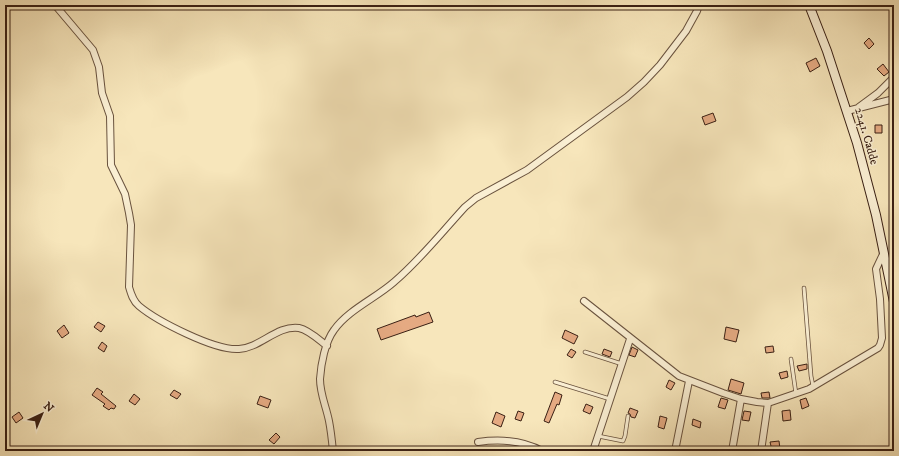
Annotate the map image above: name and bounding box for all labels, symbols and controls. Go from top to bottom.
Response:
street label: 2241. Cadde [851,106,882,166]
north arrow [22,394,62,434]
text: N [40,399,56,416]

